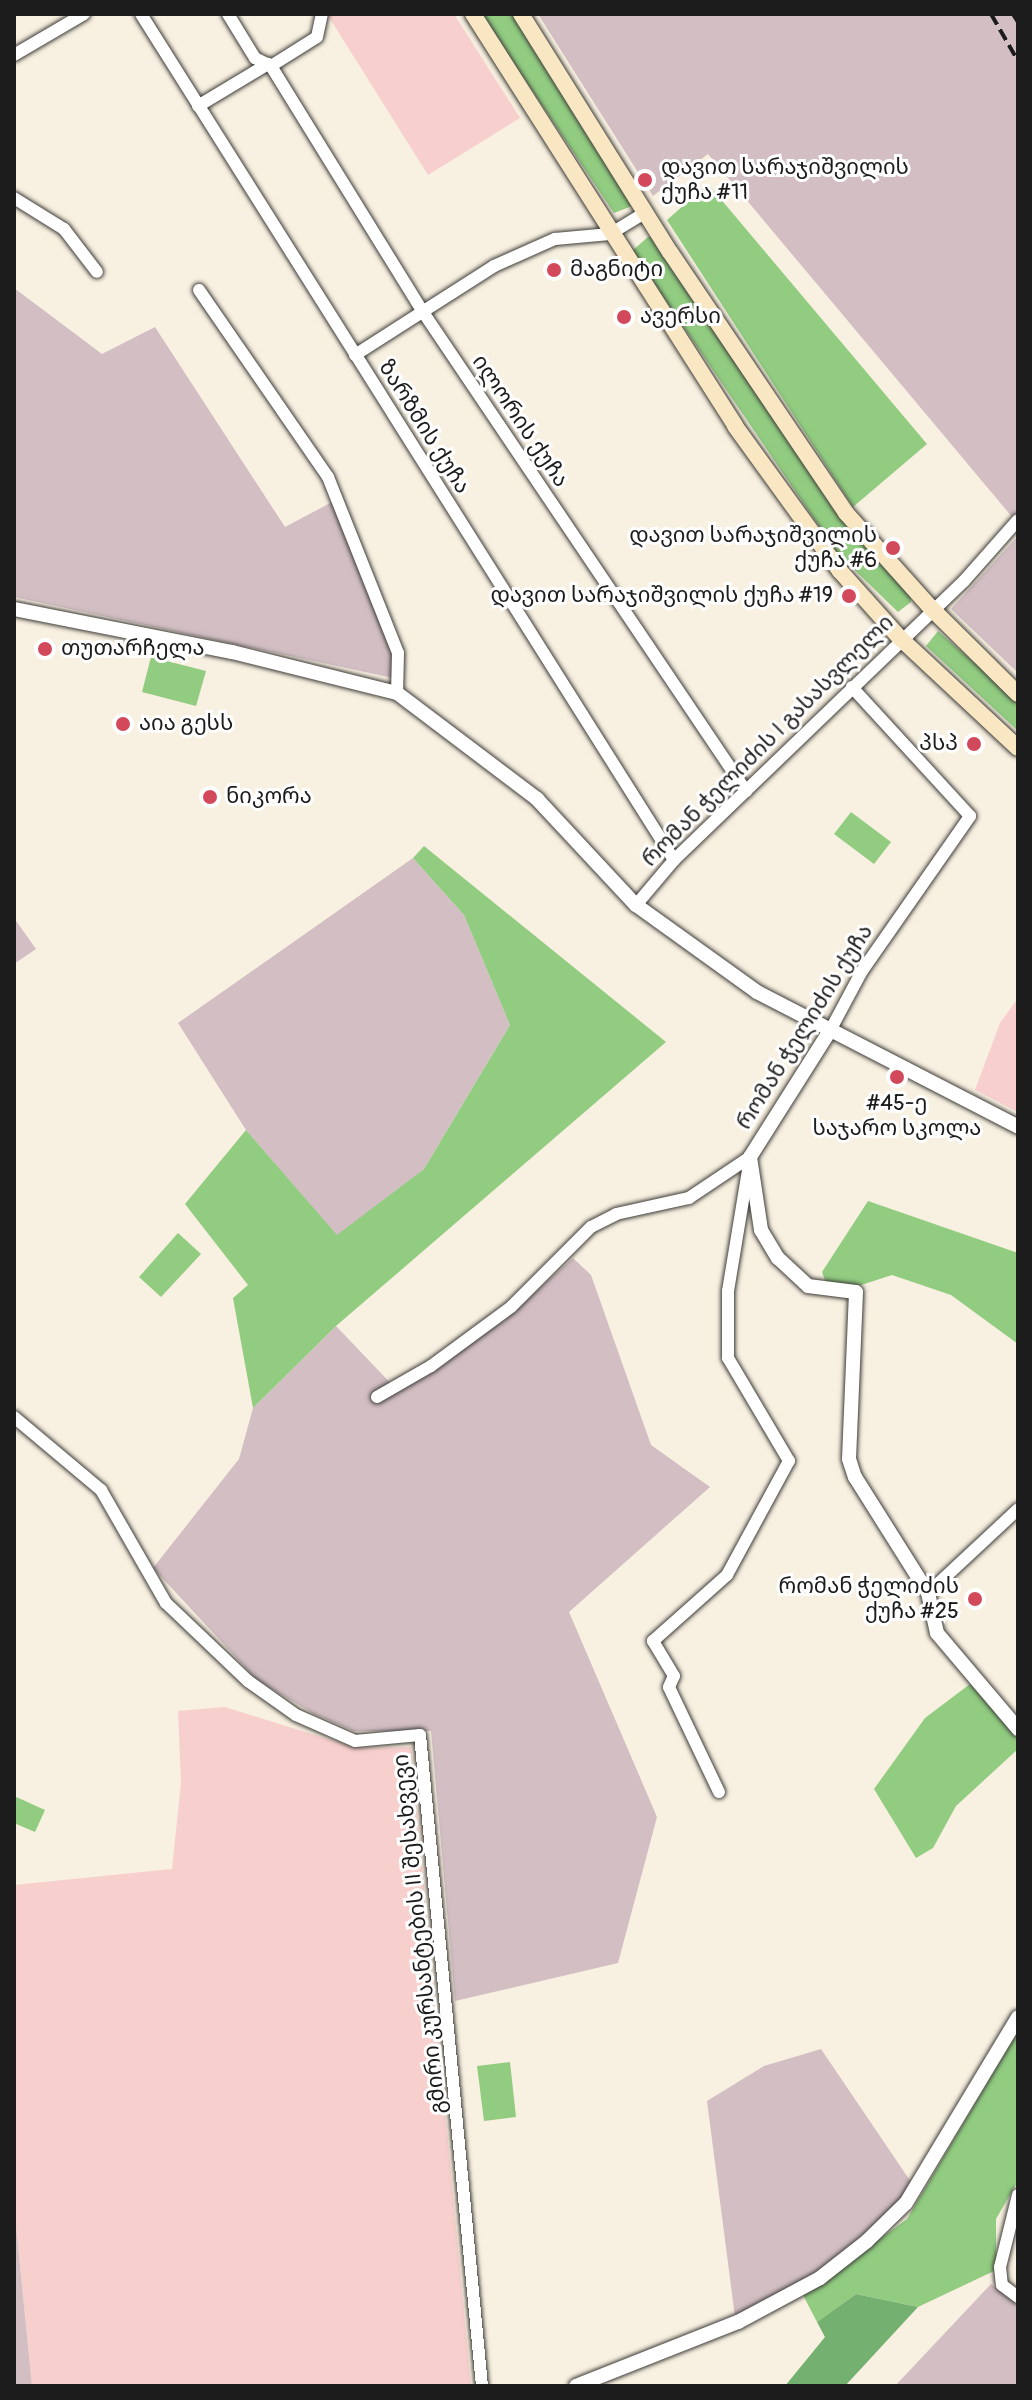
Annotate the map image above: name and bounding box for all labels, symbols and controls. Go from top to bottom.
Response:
place label: დავით სარაჯიშვილის ქუჩა #11 [661,154,909,206]
marker: დავით სარაჯიშვილის ქუჩა #11 [636,171,654,189]
place label: მაგნიტი [570,257,663,283]
marker: მაგნიტი [545,261,563,279]
place label: ავერსი [640,304,721,330]
marker: ავერსი [615,308,633,326]
street label: ილორის ქუჩა [466,350,574,492]
street label: ზარზმის ქუჩა [372,355,476,499]
place label: დავით სარაჯიშვილის ქუჩა #6 [629,522,877,574]
marker: დავით სარაჯიშვილის ქუჩა #6 [884,539,902,557]
place label: დავით სარაჯიშვილის ქუჩა #19 [491,583,833,609]
marker: დავით სარაჯიშვილის ქუჩა #19 [840,587,858,605]
street label: რომან ჭელიძის I გასასვლელი [637,610,899,872]
place label: თუთარჩელა [61,636,205,662]
marker: თუთარჩელა [36,640,54,658]
place label: აია გესს [139,711,233,737]
marker: აია გესს [114,715,132,733]
place label: პსპ [919,731,958,757]
marker: პსპ [965,735,983,753]
place label: ნიკორა [226,784,312,810]
marker: ნიკორა [201,788,219,806]
street label: რომან ჭელიძის ქუჩა [731,920,879,1134]
marker: #45-ე საჯარო სკოლა [888,1068,906,1086]
place label: #45-ე საჯარო სკოლა [813,1090,981,1142]
place label: რომან ჭელიძის ქუჩა #25 [779,1573,959,1624]
marker: რომან ჭელიძის ქუჩა #25 [966,1590,984,1608]
street label: გმირი კურსანტების II შესახვევი [388,1753,452,2115]

